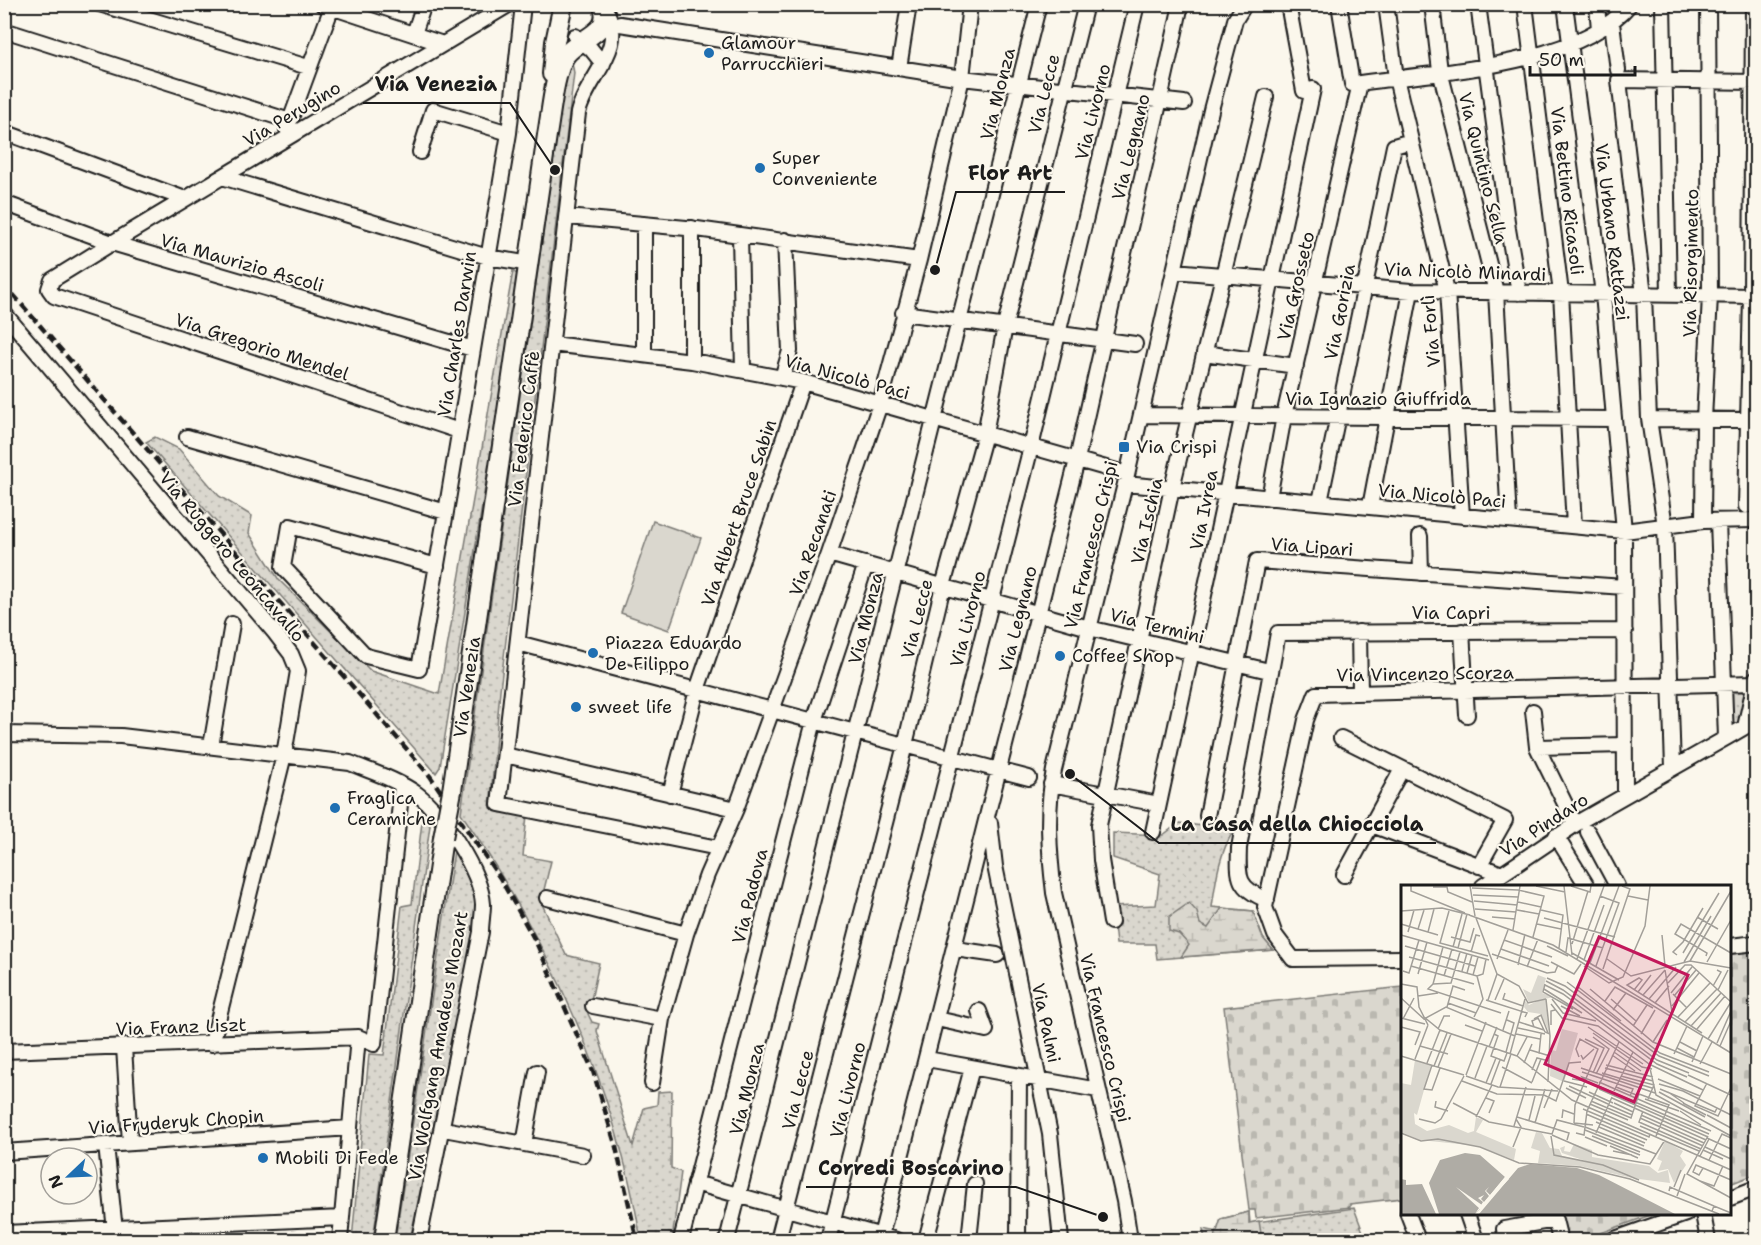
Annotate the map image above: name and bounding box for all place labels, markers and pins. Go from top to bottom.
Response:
place label: Glamour Parrucchieri [721,31,824,76]
marker: Glamour Parrucchieri [702,46,716,60]
callout: Via Venezia [363,65,510,103]
place label: Super Conveniente [772,146,878,191]
callout: Flor Art [956,154,1065,192]
marker: Super Conveniente [753,161,767,175]
place label: Via Crispi [1136,435,1217,459]
marker: Via Crispi [1117,440,1131,454]
place label: Piazza Eduardo De Filippo [605,631,742,676]
place label: Coffee Shop [1072,644,1174,668]
marker: Piazza Eduardo De Filippo [586,646,600,660]
marker: Coffee Shop [1053,649,1067,663]
place label: sweet life [588,695,672,719]
marker: sweet life [569,700,583,714]
place label: Fraglica Ceramiche [347,786,436,831]
marker: Fraglica Ceramiche [328,801,342,815]
callout: La Casa della Chiocciola [1159,805,1436,843]
place label: Mobili Di Fede [275,1146,399,1170]
callout: Corredi Boscarino [806,1149,1016,1187]
marker: Mobili Di Fede [256,1151,270,1165]

